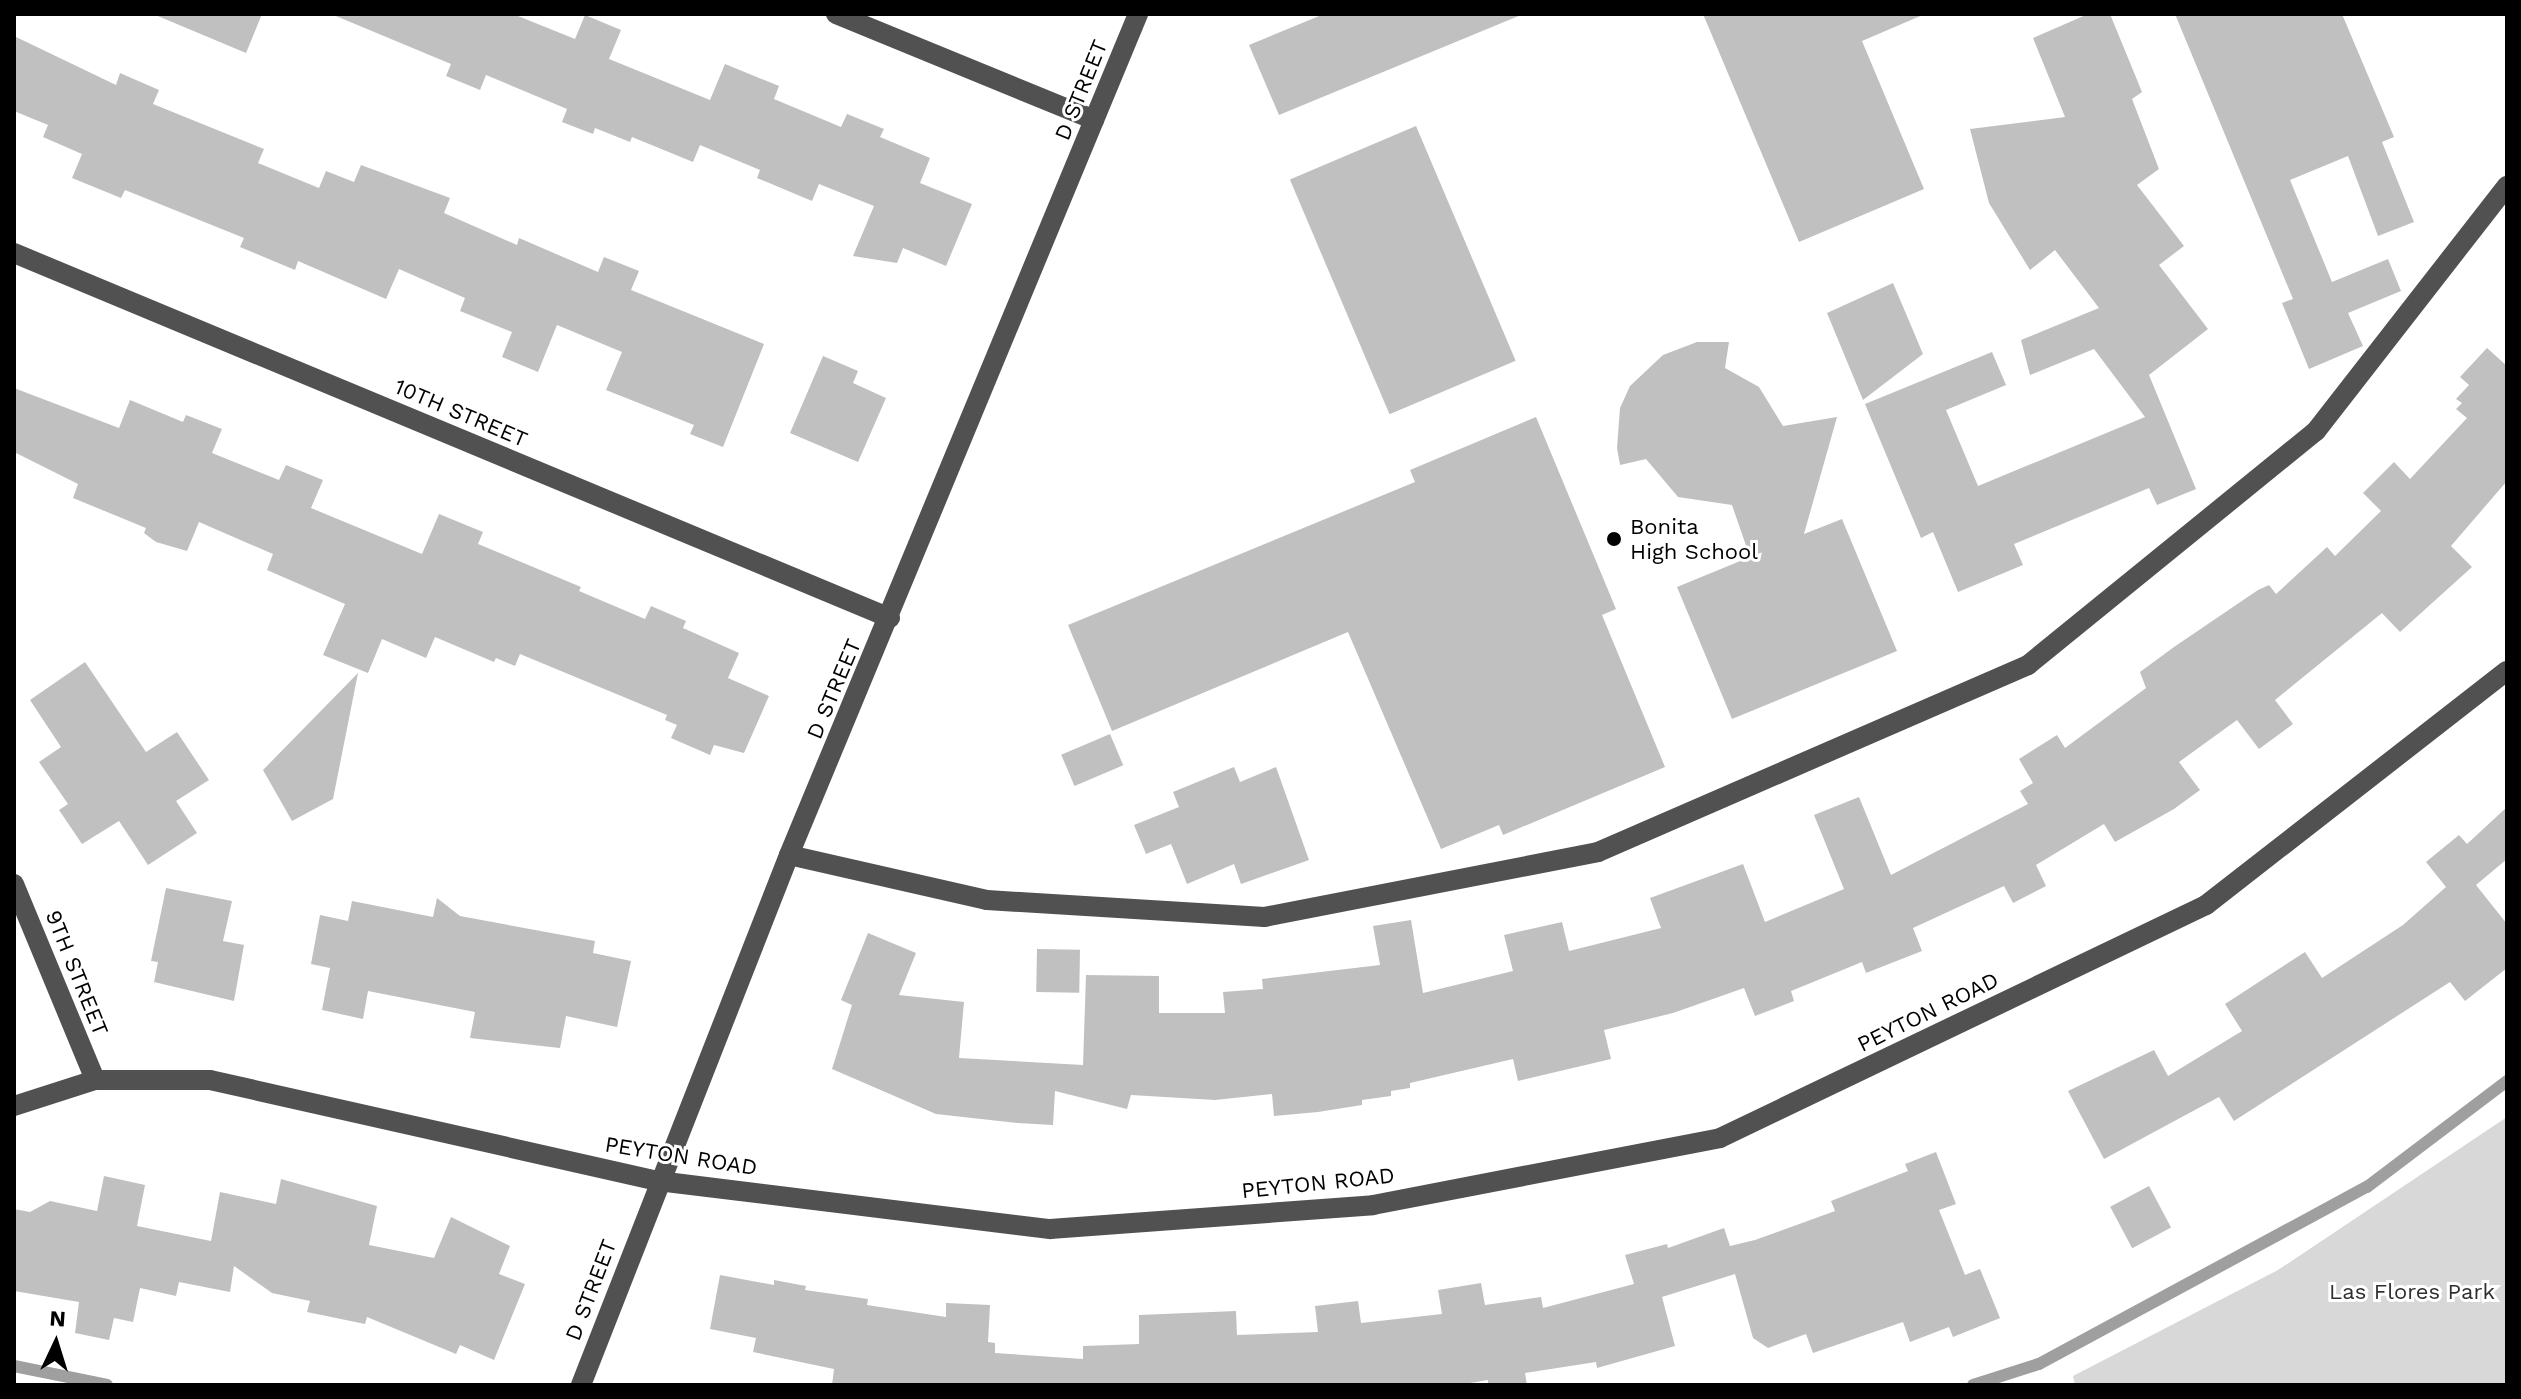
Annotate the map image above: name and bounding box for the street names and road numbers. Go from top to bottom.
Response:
street label: D STREET [1049,36,1113,144]
street label: 10TH STREET [391,373,531,453]
street label: D STREET [801,635,867,743]
street label: 9TH STREET [40,906,114,1040]
street label: PEYTON ROAD [1853,966,2003,1058]
street label: PEYTON ROAD [603,1131,759,1181]
street label: PEYTON ROAD [1240,1162,1396,1204]
street label: D STREET [560,1236,622,1344]

